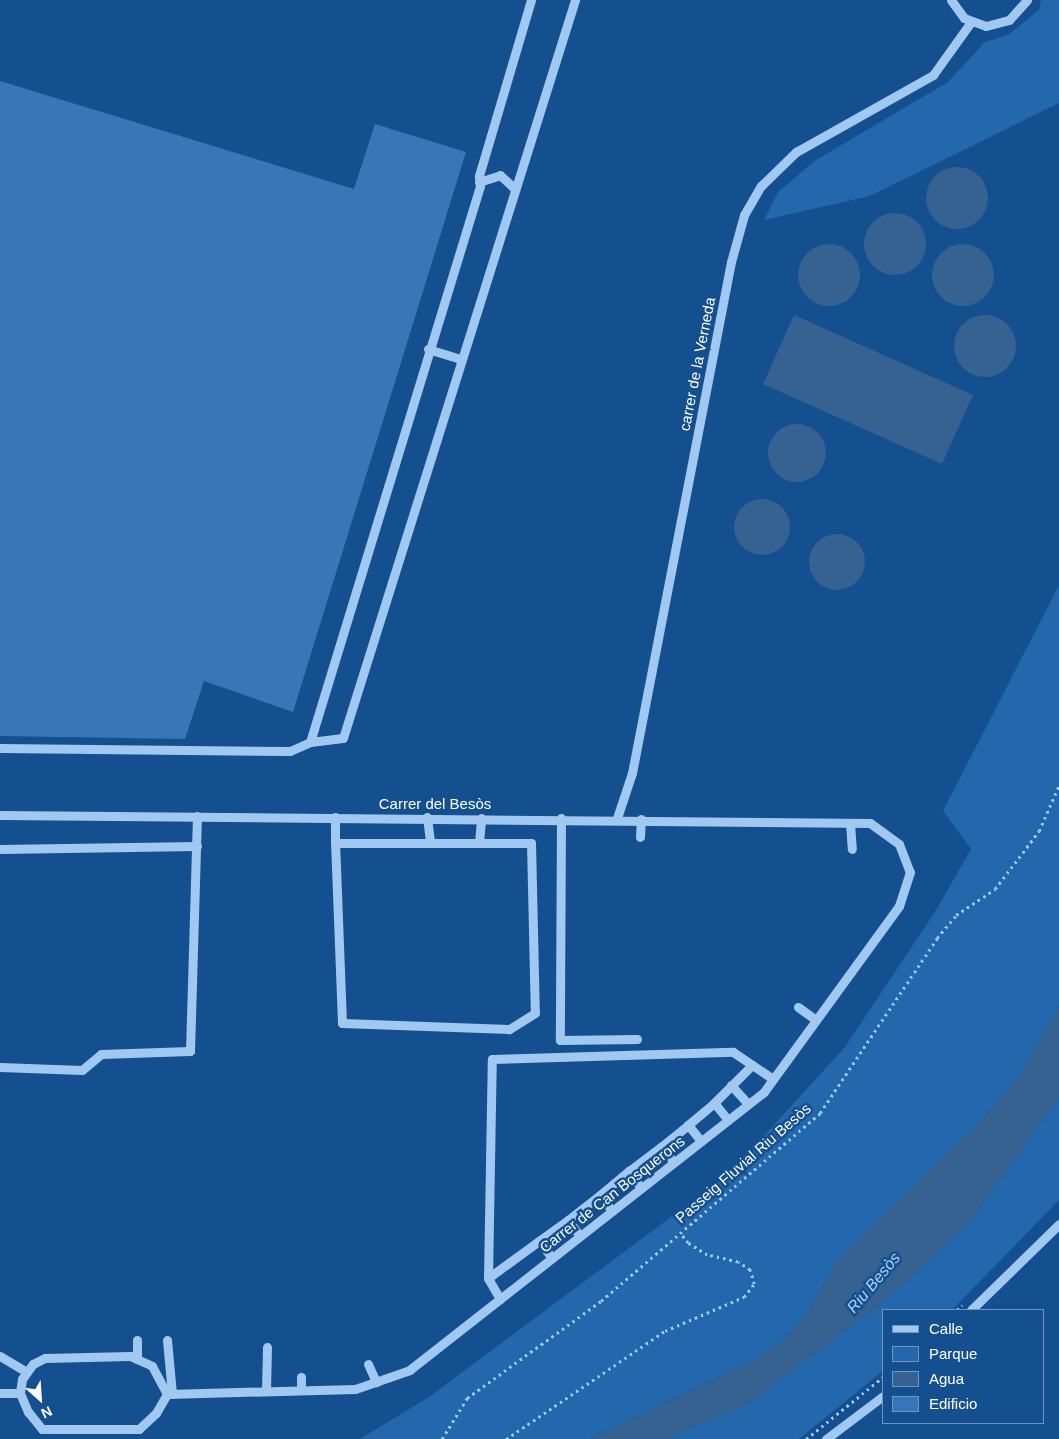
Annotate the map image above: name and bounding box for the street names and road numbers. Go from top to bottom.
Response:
street label: carrer de la Verneda [675,296,719,432]
street label: Carrer del Besòs [379,795,491,813]
street label: Passeig Fluvial Riu Besòs [672,1099,814,1227]
street label: Carrer de Can Bosquerons [536,1132,688,1256]

